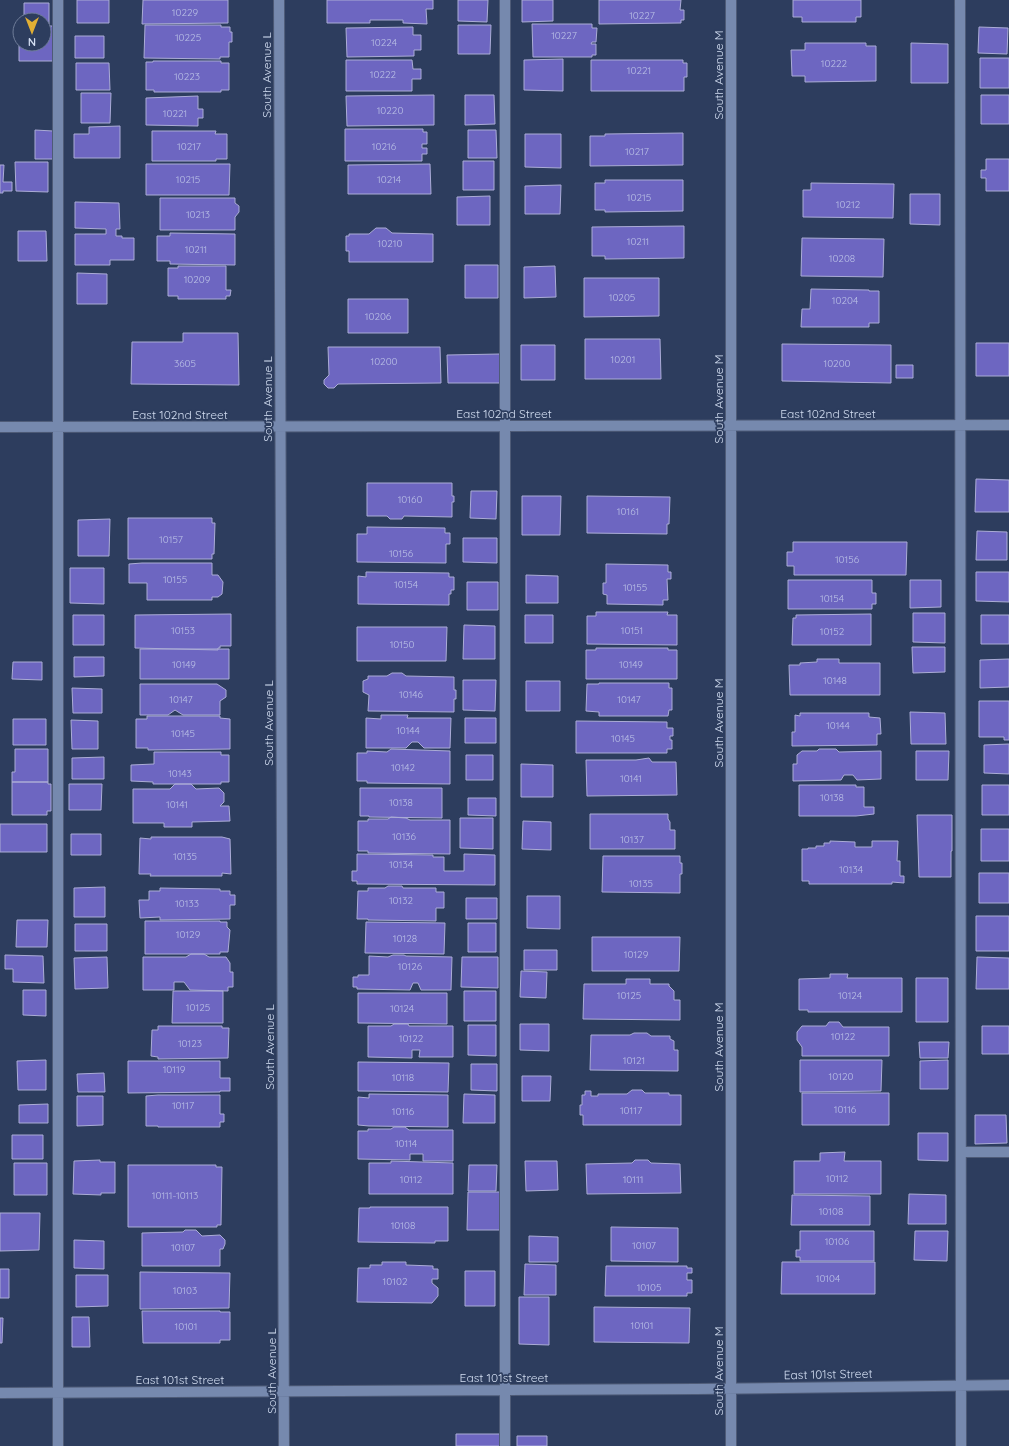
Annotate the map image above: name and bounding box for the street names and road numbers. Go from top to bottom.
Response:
street label: South Avenue M [711,30,726,120]
street label: South Avenue L [259,32,274,118]
street label: South Avenue M [711,354,726,444]
street label: South Avenue L [260,356,275,442]
street label: East 102nd Street [456,406,552,421]
street label: East 102nd Street [780,406,876,421]
street label: East 102nd Street [132,407,228,422]
street label: South Avenue M [711,678,726,768]
street label: South Avenue L [261,680,276,766]
street label: South Avenue M [711,1002,726,1092]
street label: South Avenue L [262,1004,277,1090]
street label: South Avenue M [711,1326,726,1416]
street label: South Avenue L [264,1328,279,1414]
street label: East 101st Street [783,1366,873,1382]
street label: East 101st Street [460,1370,548,1385]
street label: East 101st Street [136,1372,224,1387]

